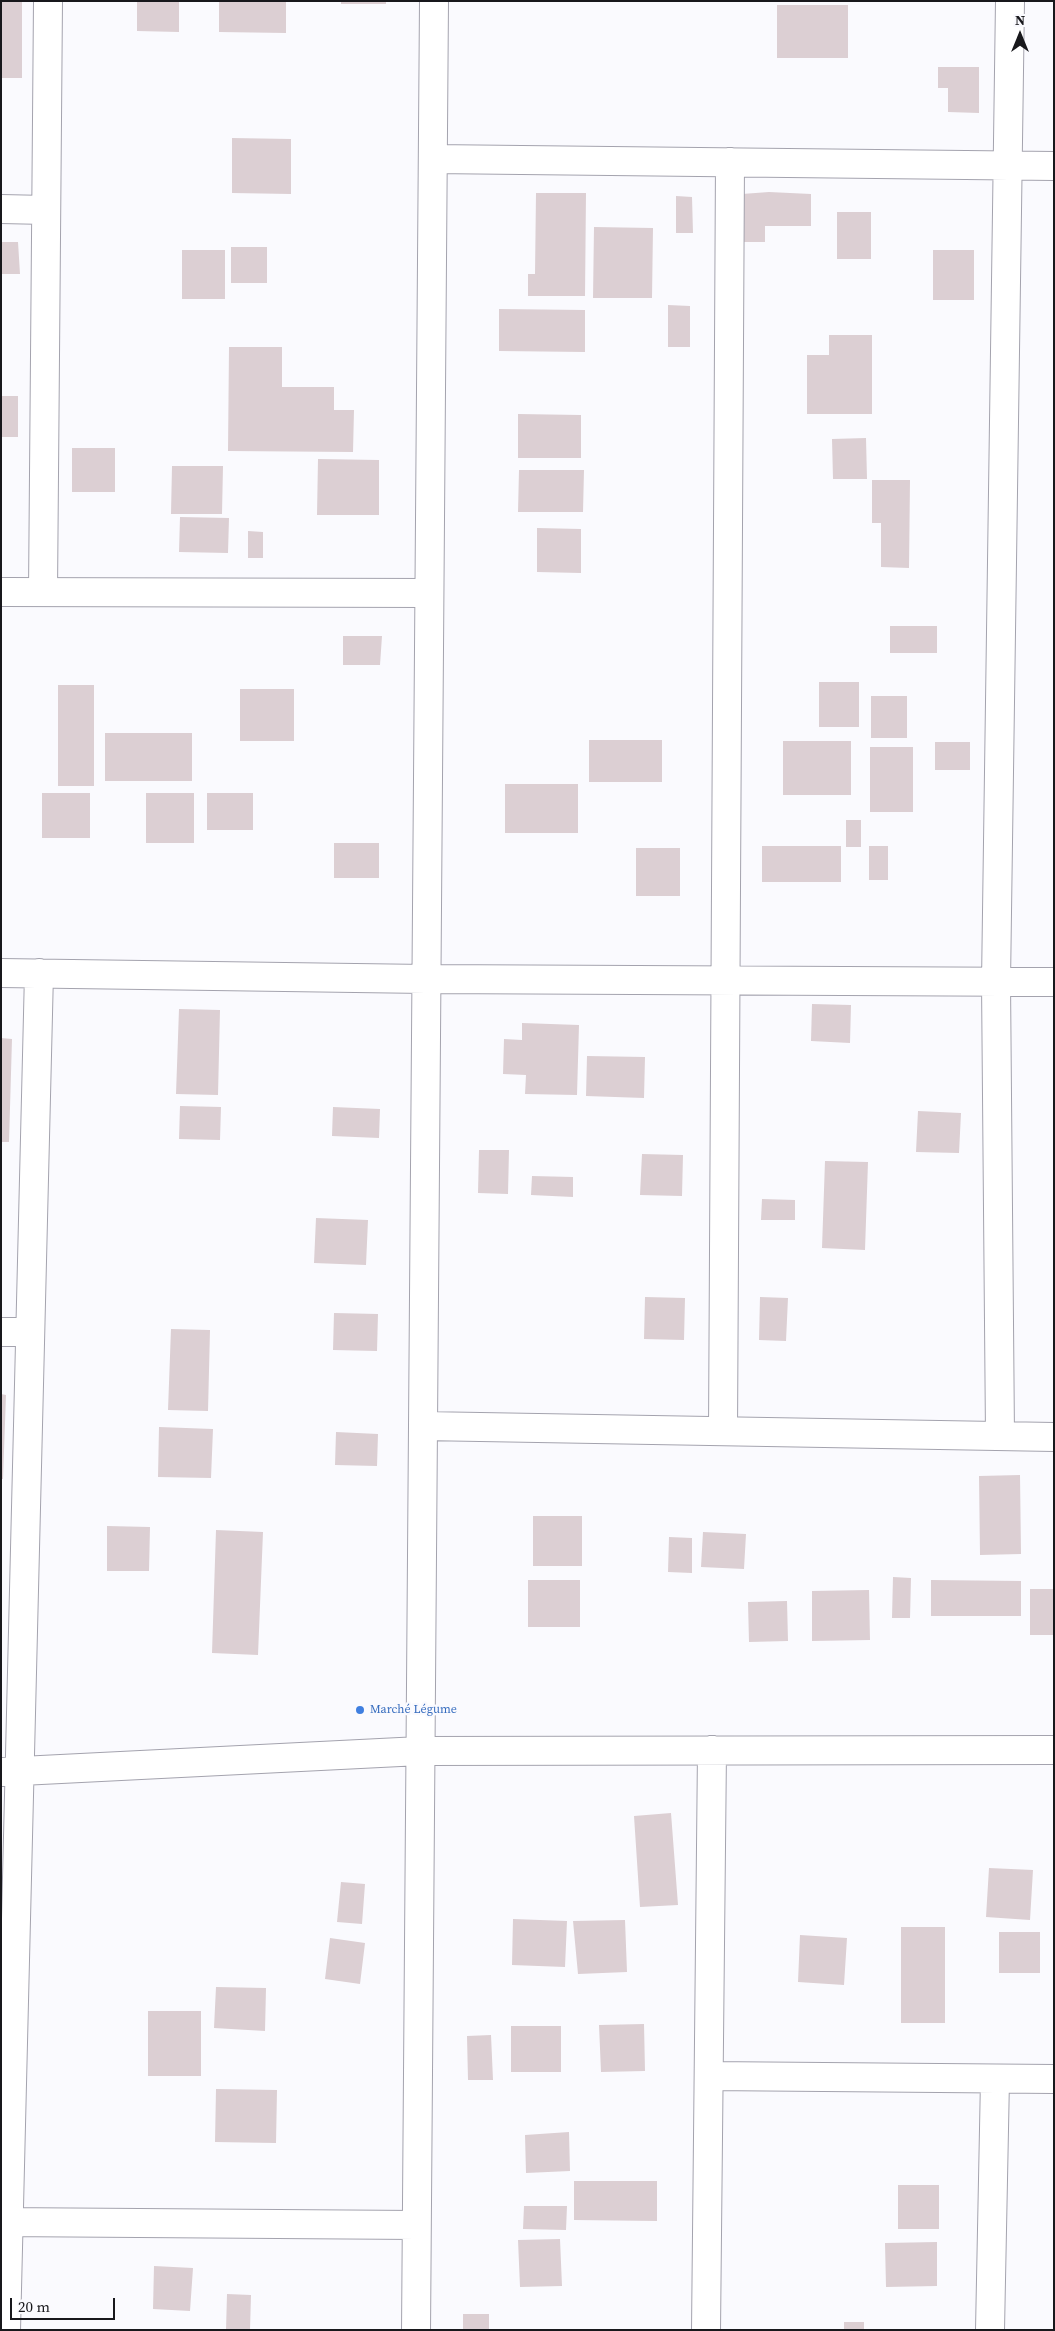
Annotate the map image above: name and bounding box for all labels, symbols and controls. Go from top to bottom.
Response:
north arrow [995,10,1045,60]
text: N [1015,10,1025,30]
place label: Marché Légume [370,1703,457,1717]
marker: Marché Légume [354,1704,366,1716]
scale bar [12,2288,118,2320]
text: 20 m [18,2296,50,2317]

